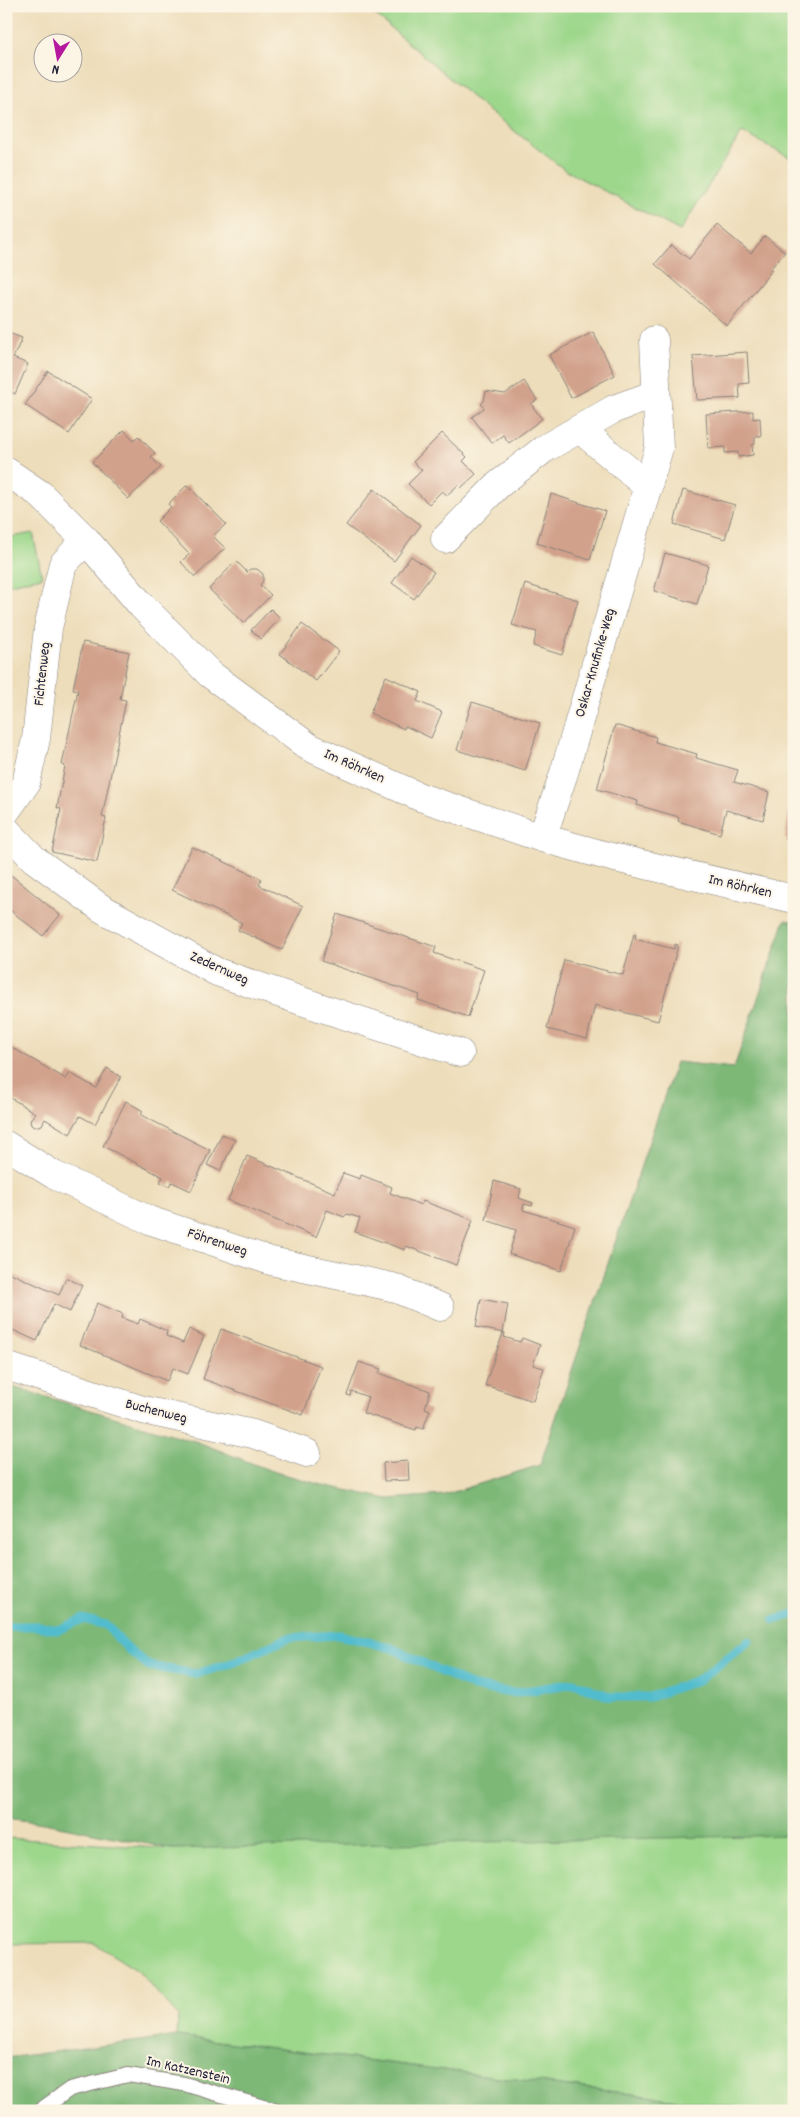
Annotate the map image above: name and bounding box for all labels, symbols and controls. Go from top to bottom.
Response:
north arrow [32,32,82,82]
text: N [51,58,61,79]
street label: Oskar-Knufinke-Weg [570,606,622,720]
street label: Fichtenweg [29,641,57,707]
street label: Im Röhrken [320,744,388,790]
street label: Im Röhrken [706,869,774,905]
street label: Zedernweg [186,946,252,992]
street label: Föhrenweg [184,1223,250,1263]
street label: Buchenweg [123,1394,189,1430]
street label: Im Katzenstein [144,2051,232,2091]

